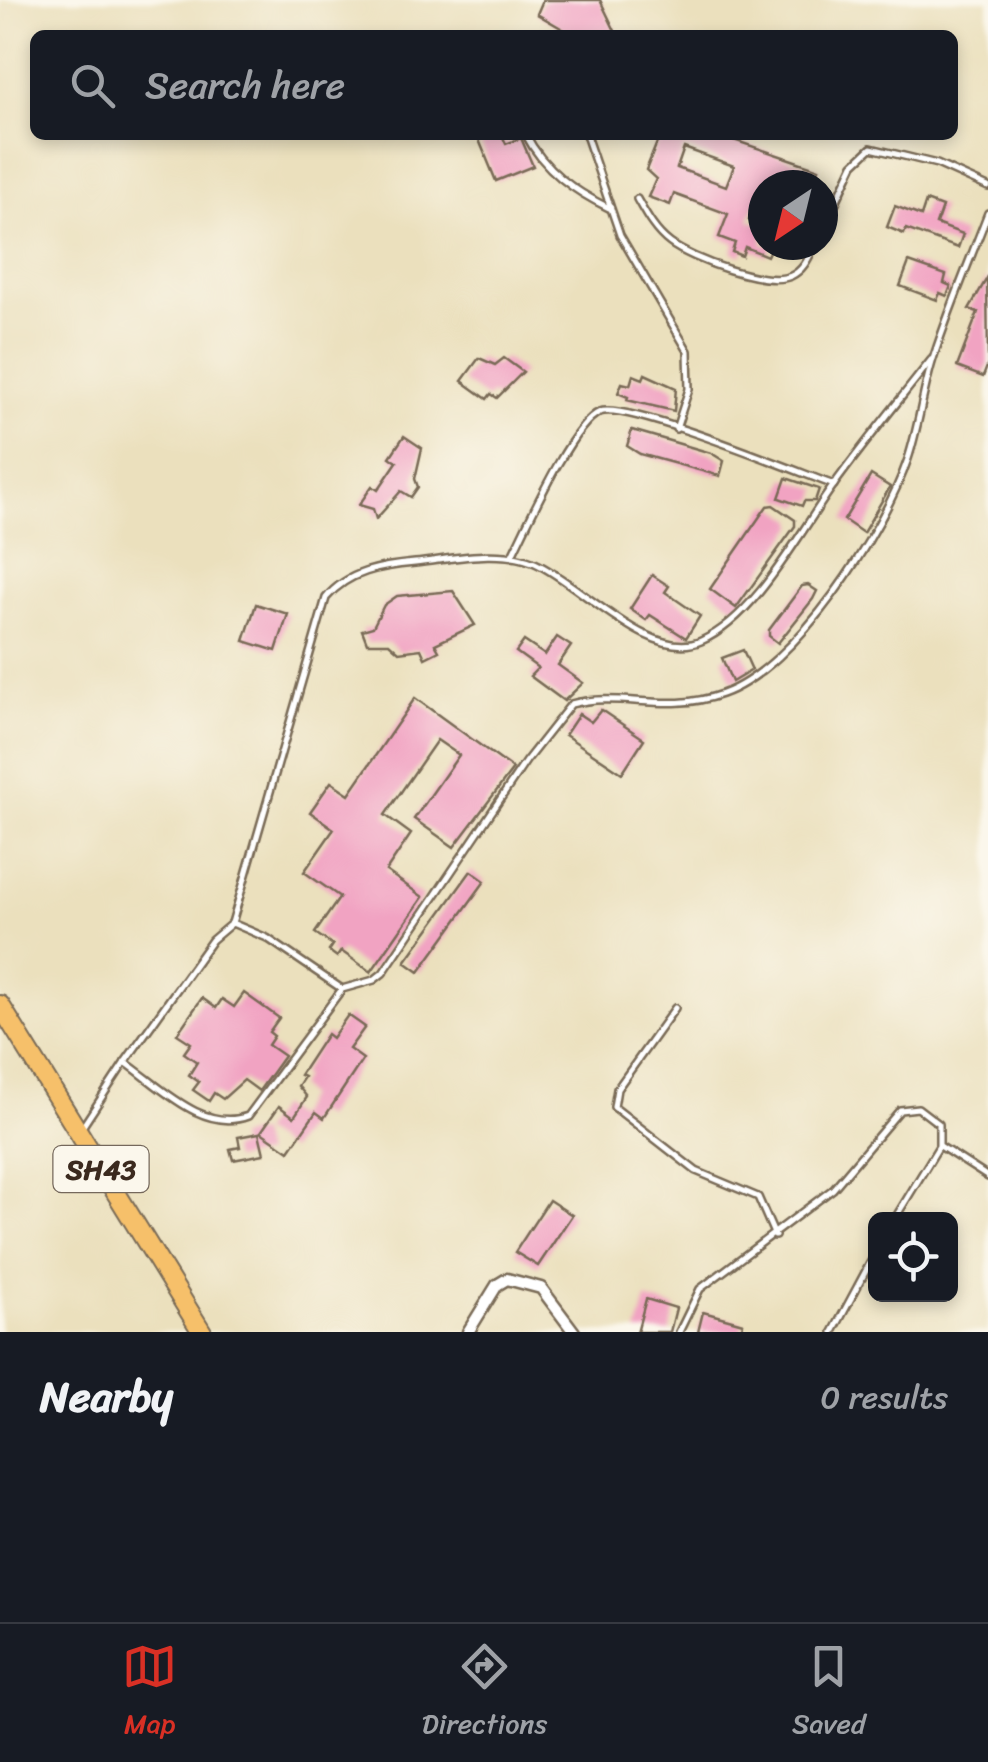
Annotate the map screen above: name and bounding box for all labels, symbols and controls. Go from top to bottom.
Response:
search box [30,30,958,140]
text: Search here [145,52,345,119]
icon: search [65,58,120,113]
north arrow [748,170,838,260]
road number: SH43 [54,1146,148,1192]
map controls [868,1212,958,1302]
button: locate [868,1212,958,1302]
text: Nearby [40,1360,173,1434]
text: 0 results [820,1369,948,1426]
tab: Map [122,1639,177,1748]
tab: Directions [422,1639,547,1748]
tab: Saved [792,1639,866,1748]

